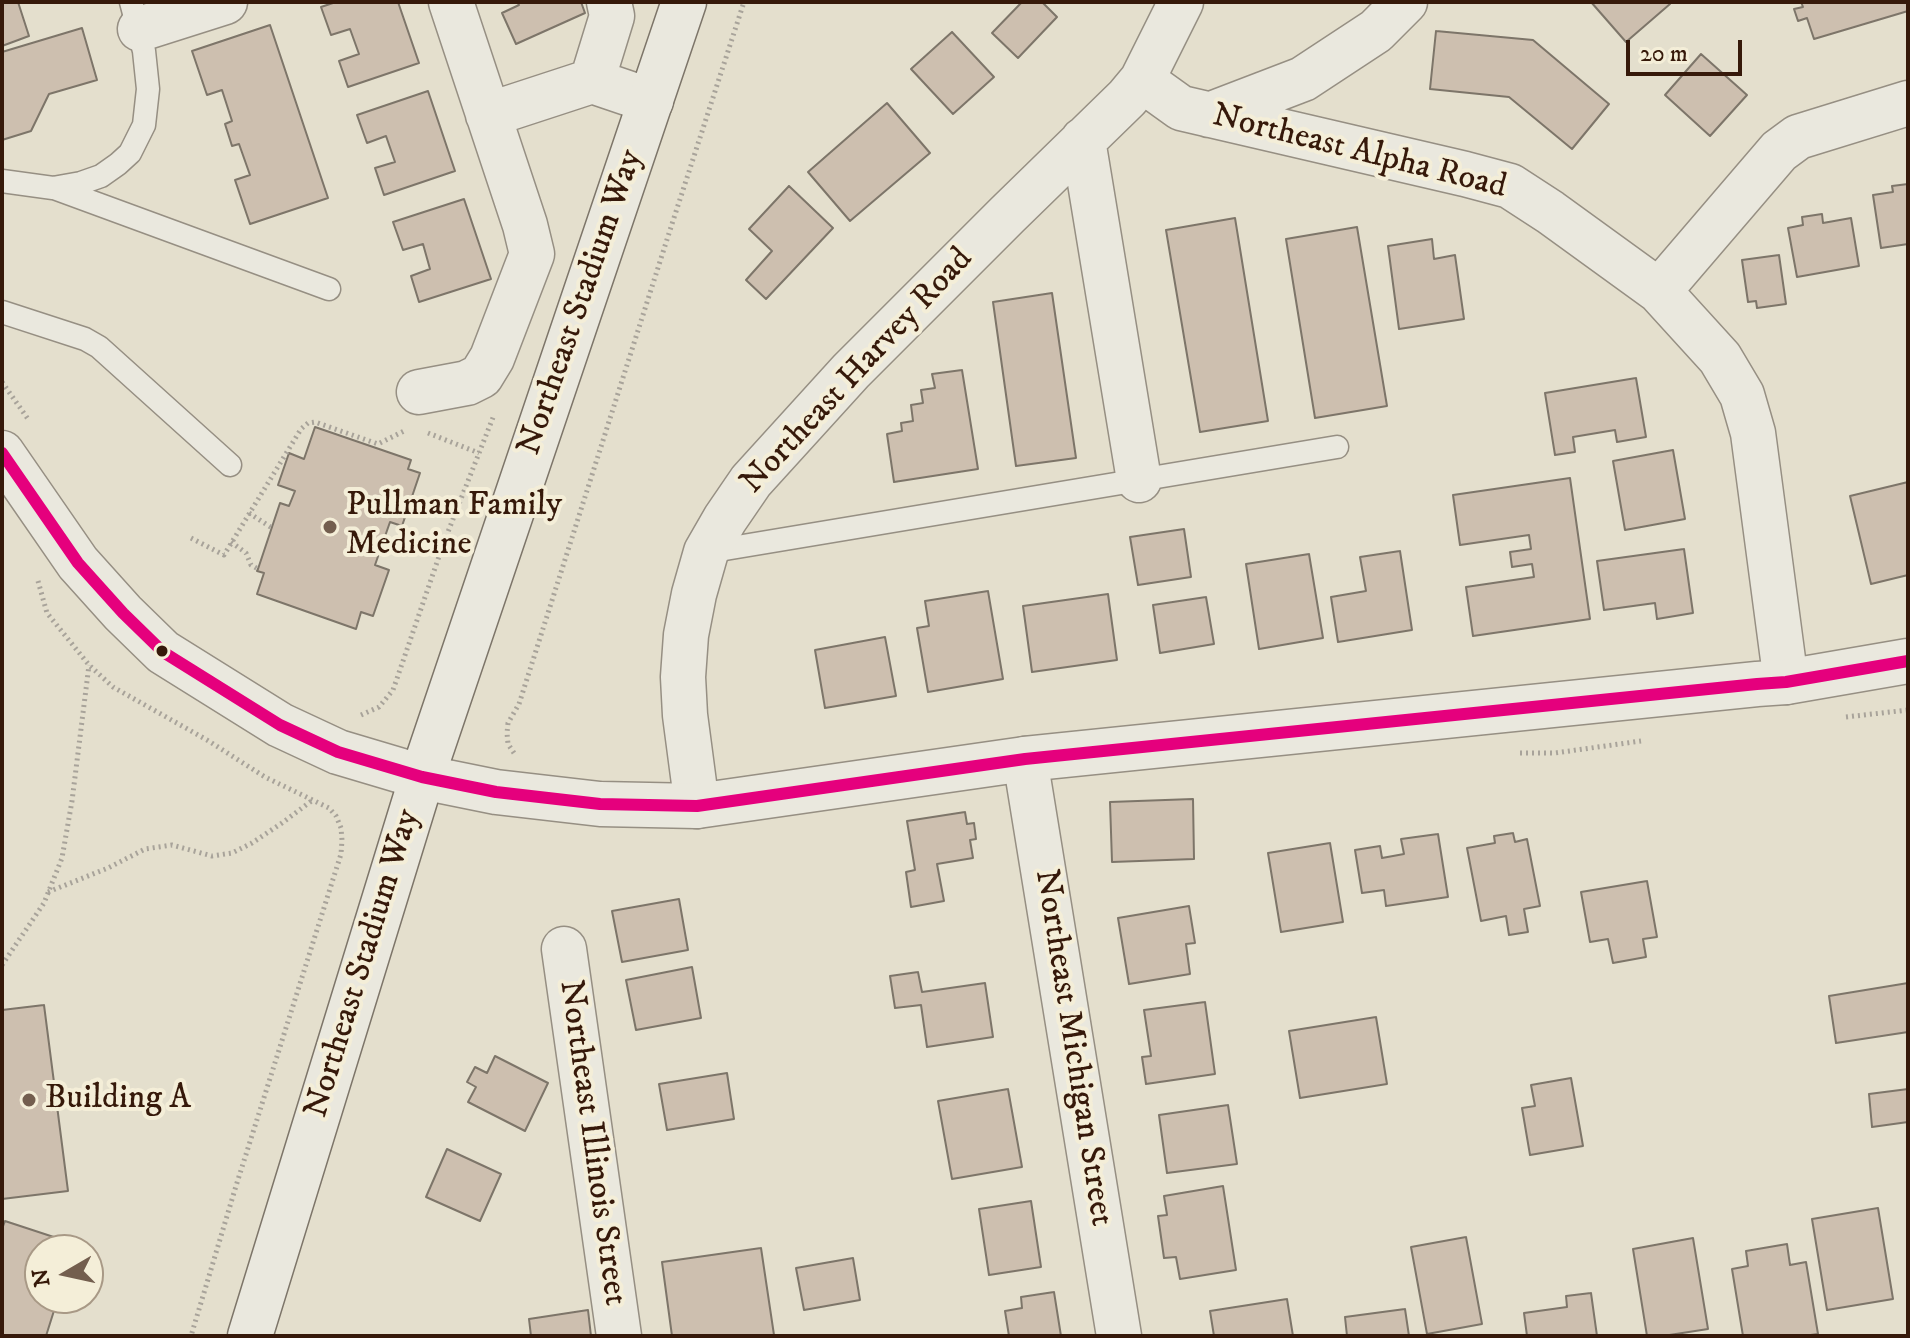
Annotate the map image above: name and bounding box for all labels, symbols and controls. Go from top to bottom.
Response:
scale bar [1630,24,1746,74]
text: 20 m [1640,39,1688,69]
street label: Northeast Alpha Road [1208,97,1510,209]
street label: Northeast Stadium Way [511,145,653,461]
street label: Northeast Harvey Road [733,240,983,504]
place label: Pullman Family Medicine [346,487,562,566]
marker: Pullman Family Medicine [321,518,339,536]
unlabelled marker [154,643,170,659]
street label: Northeast Stadium Way [298,805,430,1123]
street label: Northeast Michigan Street [1024,867,1120,1229]
street label: Northeast Illinois Street [548,978,634,1308]
place label: Building A [45,1080,191,1120]
marker: Building A [20,1091,38,1109]
north arrow [24,1234,104,1314]
text: N [27,1266,57,1289]

